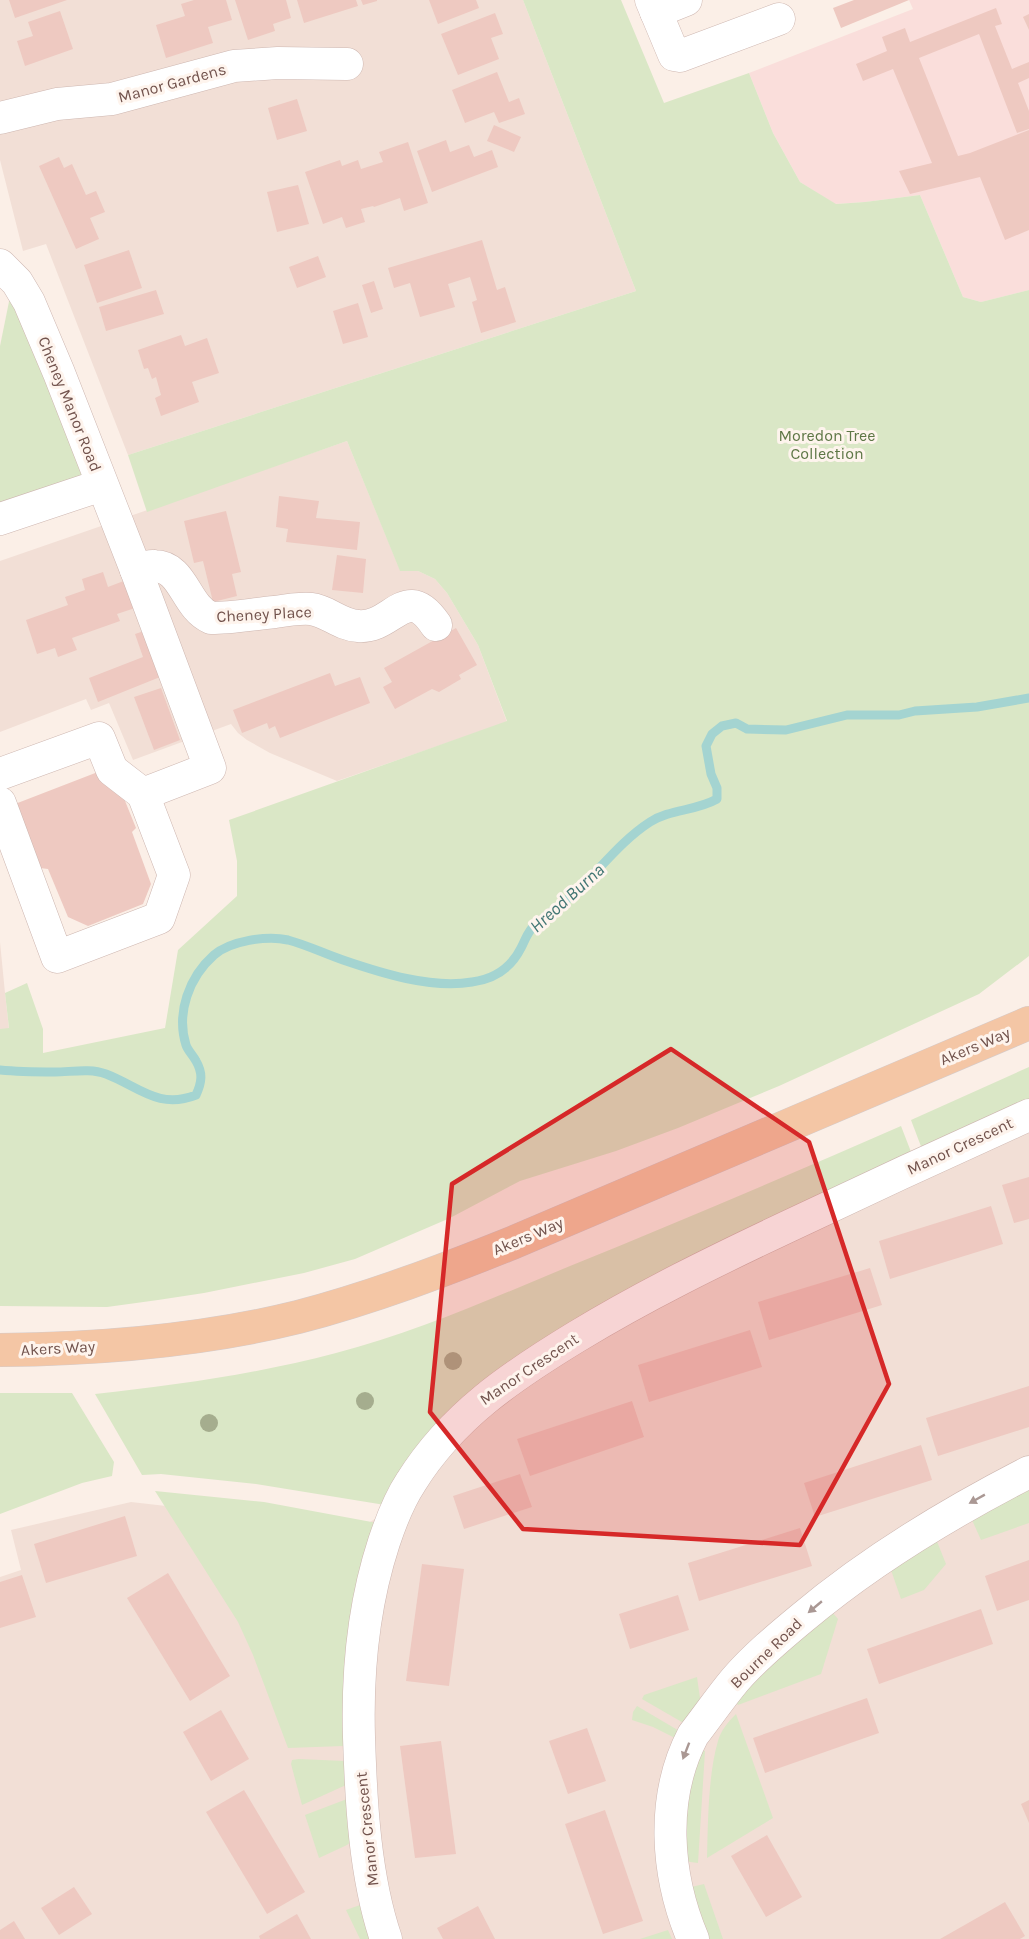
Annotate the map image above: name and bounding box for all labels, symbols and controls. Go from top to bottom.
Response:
street label: Manor Gardens [116,59,228,107]
street label: Cheney Manor Road [34,334,106,474]
park label: Moredon Tree Collection [778,426,876,463]
street label: Cheney Place [216,602,312,626]
water label: Hreod Burna [525,859,609,937]
street label: Akers Way [937,1022,1013,1069]
street label: Manor Crescent [904,1113,1016,1179]
street label: Akers Way [490,1212,566,1259]
street label: Manor Crescent [476,1329,582,1409]
street label: Akers Way [20,1337,96,1359]
one-way arrow [968,1494,985,1504]
one-way arrow [808,1600,823,1613]
street label: Bourne Road [726,1614,806,1692]
one-way arrow [681,1742,691,1760]
street label: Manor Crescent [352,1771,382,1887]

